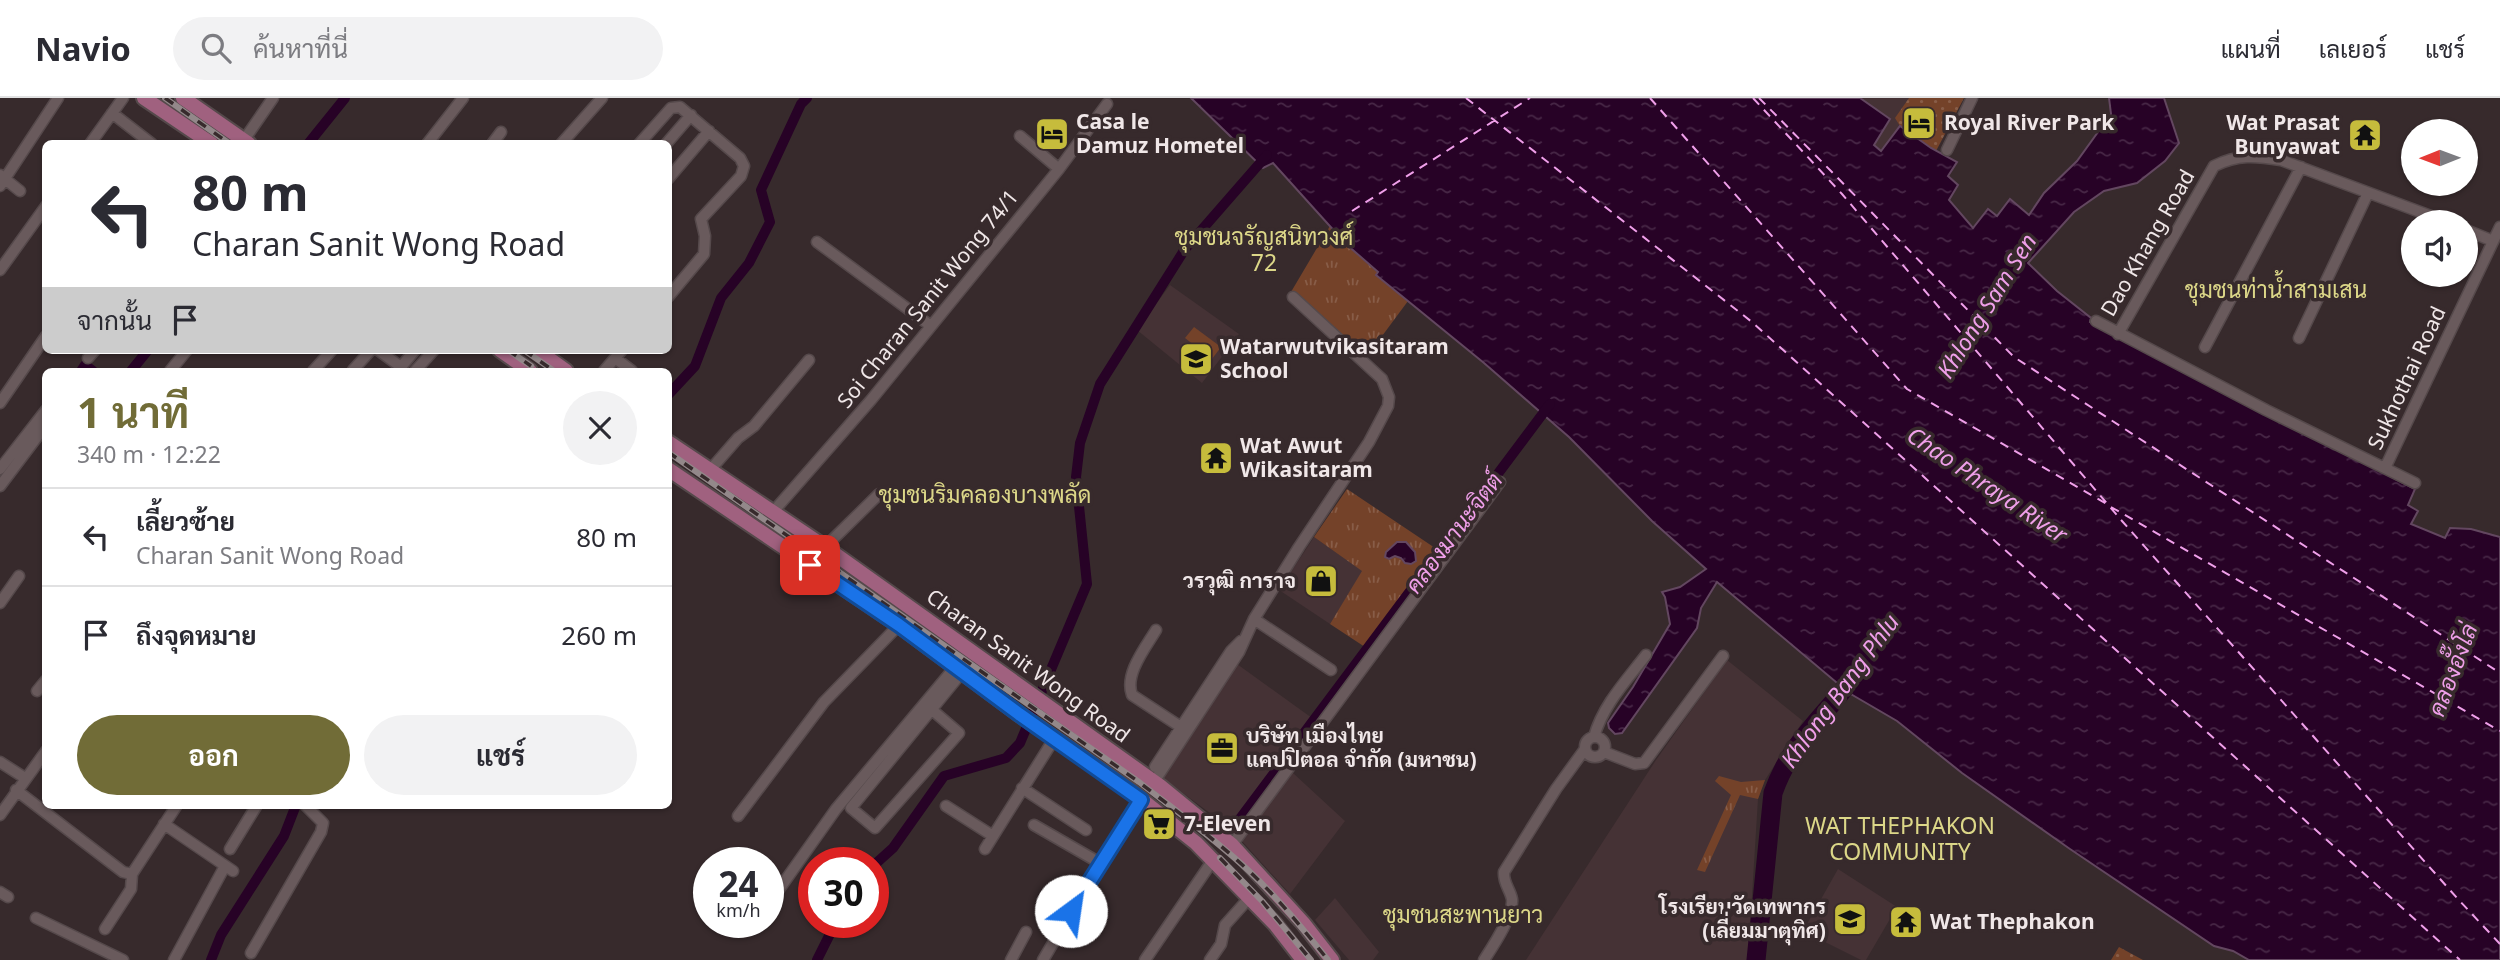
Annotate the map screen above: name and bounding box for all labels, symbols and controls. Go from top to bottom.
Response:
search box [173,17,663,80]
text: Navio [35,26,131,71]
icon: search [197,29,235,67]
text: ค้นหาที่นี่ [253,30,348,66]
text: แผนที่ [2221,32,2281,65]
text: เลเยอร์ [2319,32,2387,65]
text: แชร์ [2425,32,2465,65]
hotel icon: Royal River Park [1900,104,1938,142]
place label: Casa le Damuz Hometel [1076,107,1244,159]
place label: Royal River Park [1944,108,2115,136]
place label: Wat Prasat Bunyawat [2226,108,2340,160]
hotel icon: Casa le Damuz Hometel [1033,115,1071,153]
temple icon: Wat Prasat Bunyawat [2346,116,2384,154]
north arrow [2401,119,2478,196]
map controls [2401,119,2478,287]
text: 80 m [192,159,309,225]
street label: Dao Khang Road [2094,164,2200,321]
icon: left [77,168,168,259]
street label: Soi Charan Sanit Wong 74/1 [830,183,1024,413]
button: sound [2401,210,2478,287]
district label: ชุมชนจรัญสนิทวงศ์ 72 [1175,220,1353,278]
text: Charan Sanit Wong Road [192,222,565,265]
water label: Khlong Sam Sen [1929,227,2043,384]
district label: ชุมชนท่าน้ำสามเสน [2185,270,2367,306]
icon: arrive [166,301,204,339]
street label: Sukhothai Road [2361,301,2452,454]
text: จากนั้น [77,302,152,338]
place label: Watarwutvikasitaram School [1220,332,1449,384]
school or university icon: Watarwutvikasitaram School [1177,340,1215,378]
text: 1 นาที [77,383,189,440]
button: close [563,391,637,465]
water label: Chao Phraya River [1901,419,2075,550]
place label: Wat Awut Wikasitaram [1240,431,1373,483]
text: 340 m · 12:22 [77,438,221,470]
temple icon: Wat Awut Wikasitaram [1197,439,1235,477]
water label: คลองมานะจิตต์ [1397,463,1511,600]
district label: ชุมชนริมคลองบางพลัด [878,478,1092,511]
text: เลี้ยวซ้าย [136,503,235,539]
icon: left [77,518,115,556]
text: 80 m [576,519,637,555]
pin [780,535,840,595]
text: Charan Sanit Wong Road [136,539,404,571]
icon: arrive [791,546,829,584]
shop icon: วรวุฒิ การาจ [1302,562,1340,600]
place label: วรวุฒิ การาจ [1183,566,1296,596]
street label: Charan Sanit Wong Road [921,582,1136,748]
water label: Khlong Bang Phlu [1773,607,1906,774]
icon: arrive [77,616,115,654]
water label: คลองอั๊งโล่ [2416,616,2485,721]
text: ถึงจุดหมาย [136,617,257,653]
text: 260 m [561,617,637,653]
button: ออก [77,715,350,795]
button: แชร์ [364,715,637,795]
place label: บริษัท เมืองไทย แคปปิตอล จำกัด (มหาชน) [1246,721,1477,773]
office icon: บริษัท เมืองไทย แคปปิตอล จำกัด (มหาชน) [1203,729,1241,767]
supermarket icon: 7-Eleven [1140,805,1178,843]
place label: 7-Eleven [1184,809,1271,837]
district label: WAT THEPHAKON COMMUNITY [1805,809,1995,867]
speed limit sign: 30 [798,847,889,938]
text: 24 [718,860,759,907]
position arrow [1034,874,1108,948]
place label: โรงเรียนวัดเทพากร (เลี่ยมมาตุทิศ) [1657,892,1826,946]
text: km/h [716,898,761,922]
district label: ชุมชนสะพานยาว [1383,898,1543,931]
school or university icon: โรงเรียนวัดเทพากร (เลี่ยมมาตุทิศ) [1831,900,1869,938]
temple icon: Wat Thephakon [1887,903,1925,941]
place label: Wat Thephakon [1930,907,2095,935]

